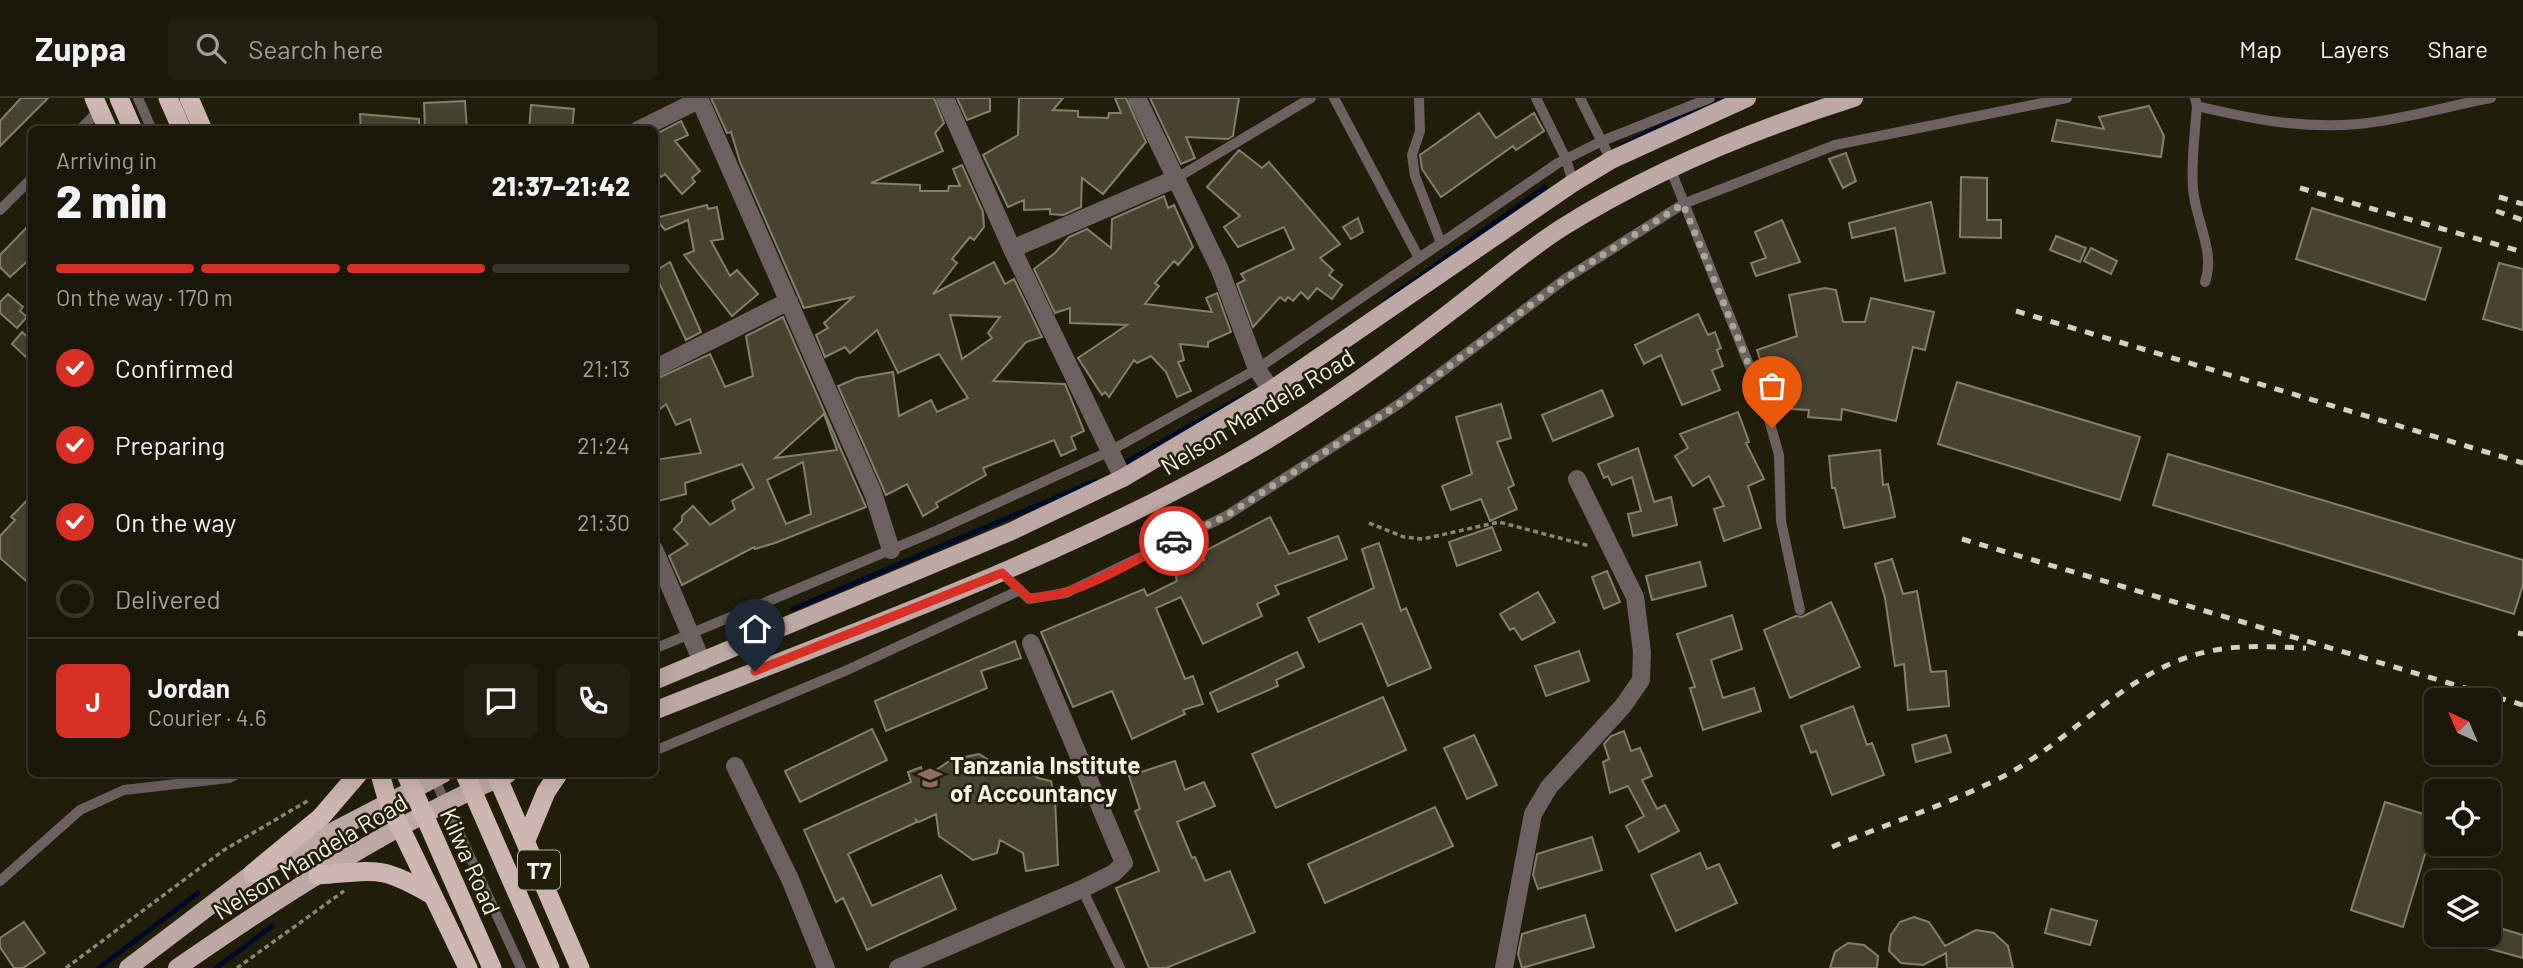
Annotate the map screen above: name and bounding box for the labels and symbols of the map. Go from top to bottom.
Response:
street label: Nelson Mandela Road [1155,342,1359,480]
pin [1742,356,1802,428]
courier [1139,506,1209,576]
pin [725,599,785,671]
north arrow [2424,688,2501,765]
place label: Tanzania Institute of Accountancy [950,750,1140,807]
school or university icon: Tanzania Institute of Accountancy [916,764,944,792]
street label: Nelson Mandela Road [208,787,412,925]
street label: Kilwa Road [435,803,507,919]
road number: T7 [518,850,560,890]

